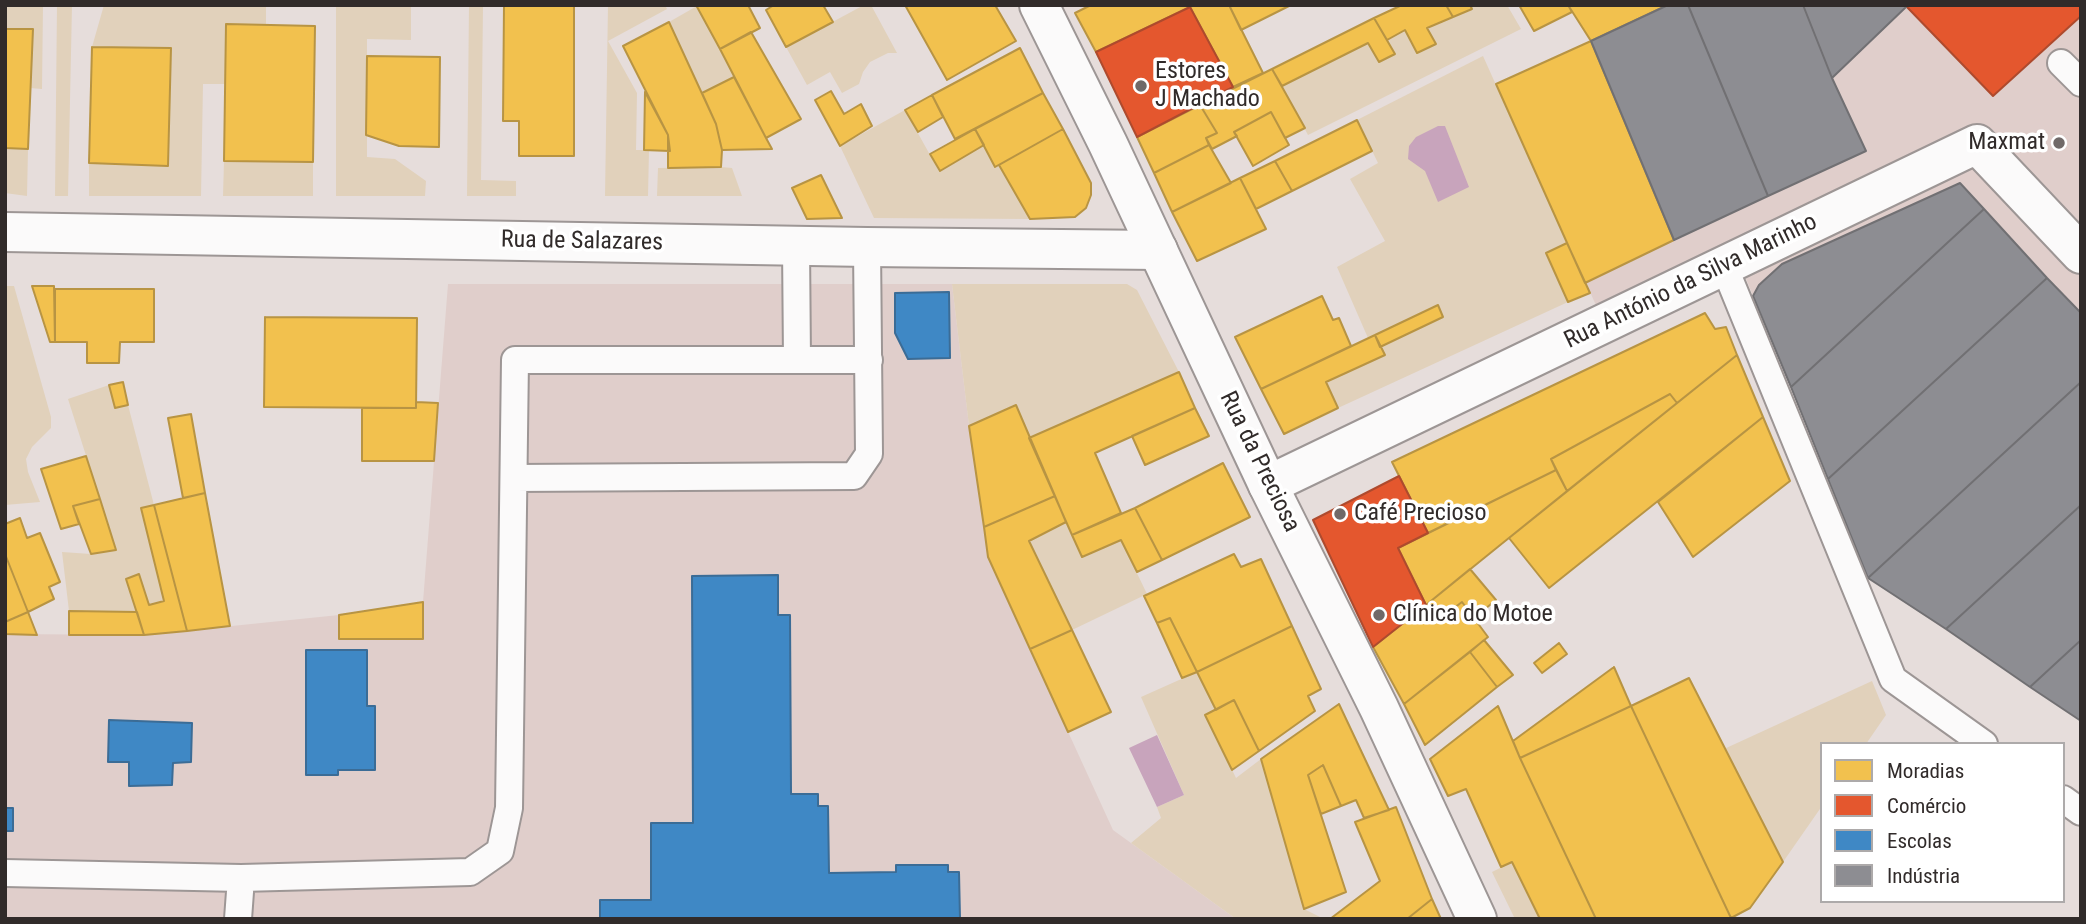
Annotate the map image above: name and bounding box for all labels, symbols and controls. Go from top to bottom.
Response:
place label: Estores J Machado [1155,58,1260,114]
marker: Estores J Machado [1133,78,1149,94]
place label: Maxmat [1968,129,2045,157]
marker: Maxmat [2051,135,2067,151]
street label: Rua António da Silva Marinho [1560,208,1822,356]
street label: Rua de Salazares [501,226,663,258]
street label: Rua da Preciosa [1213,387,1305,537]
place label: Café Precioso [1354,500,1486,528]
marker: Café Precioso [1332,506,1348,522]
place label: Clínica do Motoe [1393,601,1553,629]
marker: Clínica do Motoe [1371,607,1387,623]
legend [1820,742,2065,903]
text: Moradias [1887,759,1964,783]
text: Comércio [1887,794,1966,818]
text: Escolas [1887,829,1952,853]
text: Indústria [1887,864,1960,888]

